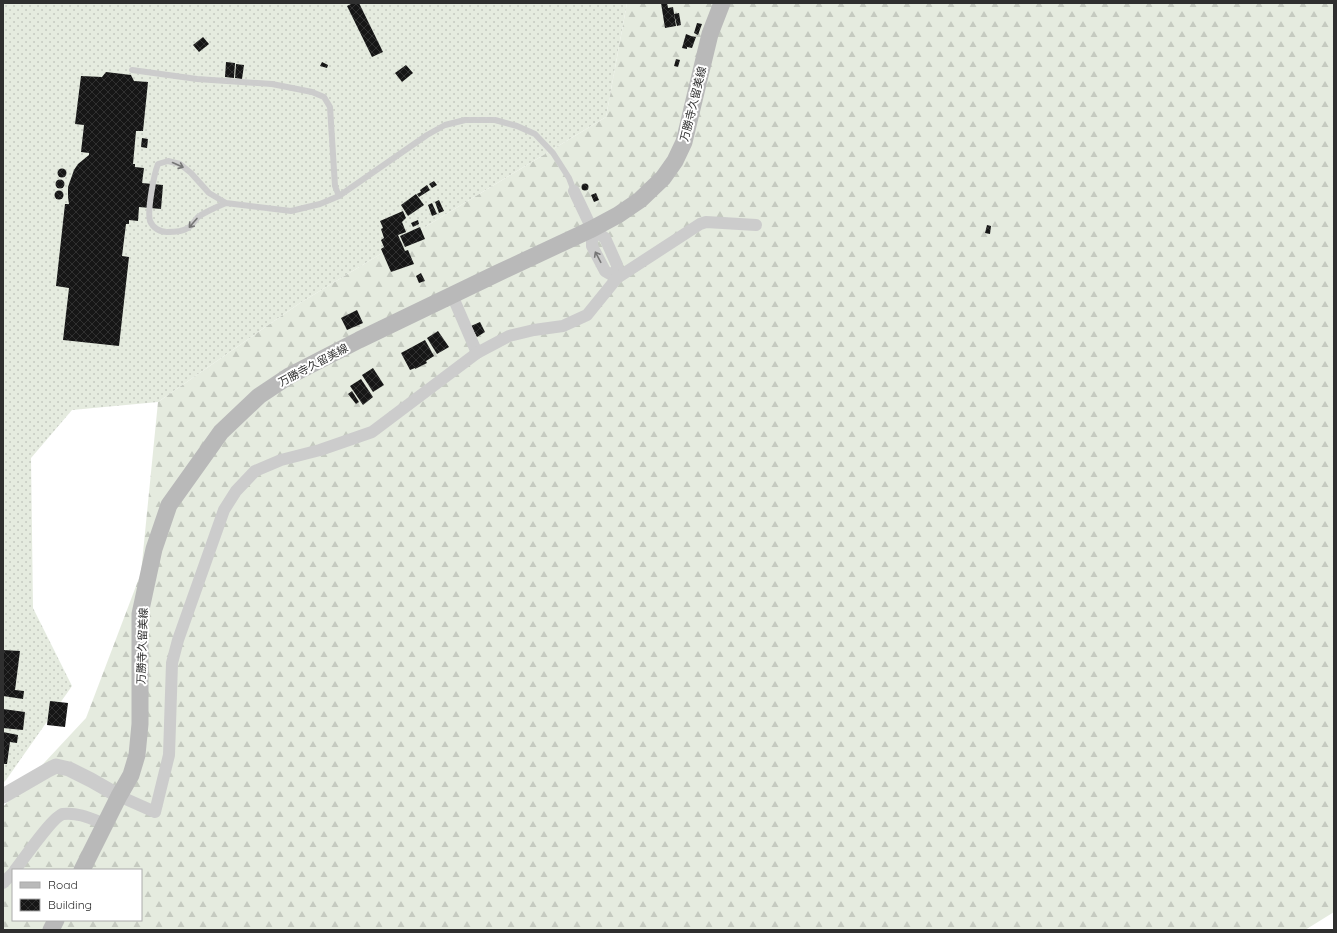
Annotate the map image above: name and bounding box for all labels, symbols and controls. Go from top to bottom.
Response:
street label: 万勝寺久留美線 [677,65,709,143]
one-way arrow [172,162,184,169]
one-way arrow [188,218,198,228]
one-way arrow [593,251,601,263]
street label: 万勝寺久留美線 [276,341,350,389]
street label: 万勝寺久留美線 [134,607,150,685]
legend [12,869,142,921]
text: Road [48,877,78,892]
text: Building [48,897,92,912]

